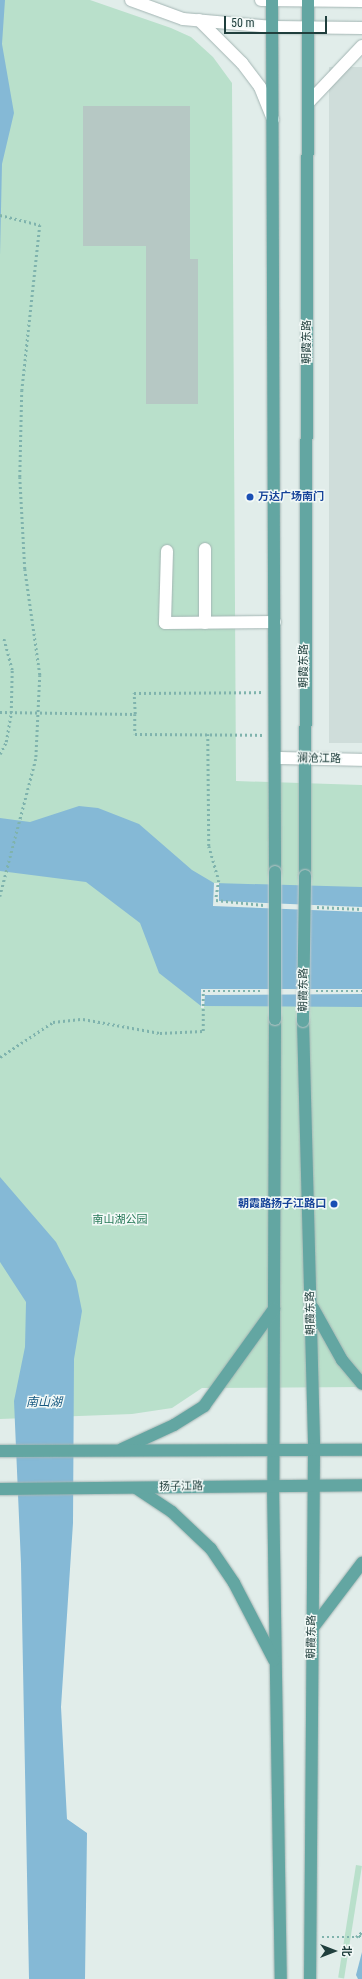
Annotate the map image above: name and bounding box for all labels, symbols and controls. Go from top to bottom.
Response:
scale bar [226,8,329,34]
text: 50 m [231,16,255,30]
street label: 朝霞东路 [300,320,314,364]
place label: 万达广场南门 [258,490,324,504]
marker: 万达广场南门 [245,492,255,502]
street label: 朝霞东路 [297,644,311,688]
street label: 澜沧江路 [297,752,341,766]
street label: 朝霞东路 [297,968,311,1012]
place label: 朝霞路扬子江路口 [238,1197,326,1211]
marker: 朝霞路扬子江路口 [329,1199,339,1209]
park label: 南山湖公园 [93,1213,147,1227]
street label: 朝霞东路 [304,1291,318,1335]
water label: 南山湖 [26,1396,62,1410]
street label: 扬子江路 [159,1480,203,1494]
street label: 朝霞东路 [305,1615,319,1659]
north arrow [314,1931,354,1971]
text: 北 [340,1946,353,1957]

